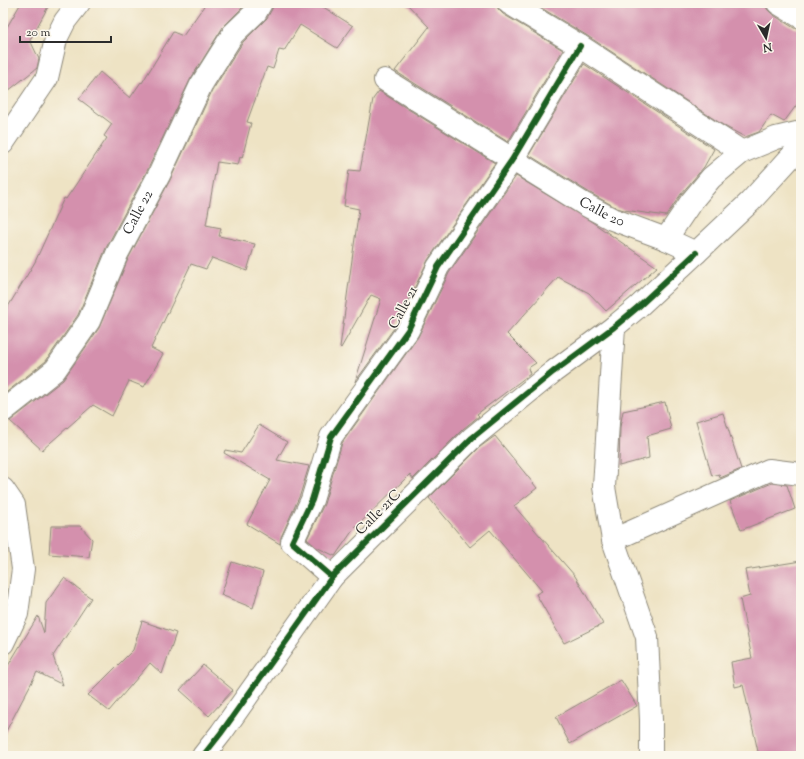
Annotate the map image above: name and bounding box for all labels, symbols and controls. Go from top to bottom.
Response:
scale bar [20,18,111,44]
north arrow [746,18,786,58]
text: 20 m [26,24,51,42]
text: N [762,38,774,56]
street label: Calle 22 [119,187,159,239]
street label: Calle 20 [575,193,627,233]
street label: Calle 21 [384,283,424,333]
street label: Calle 21C [352,486,406,540]

